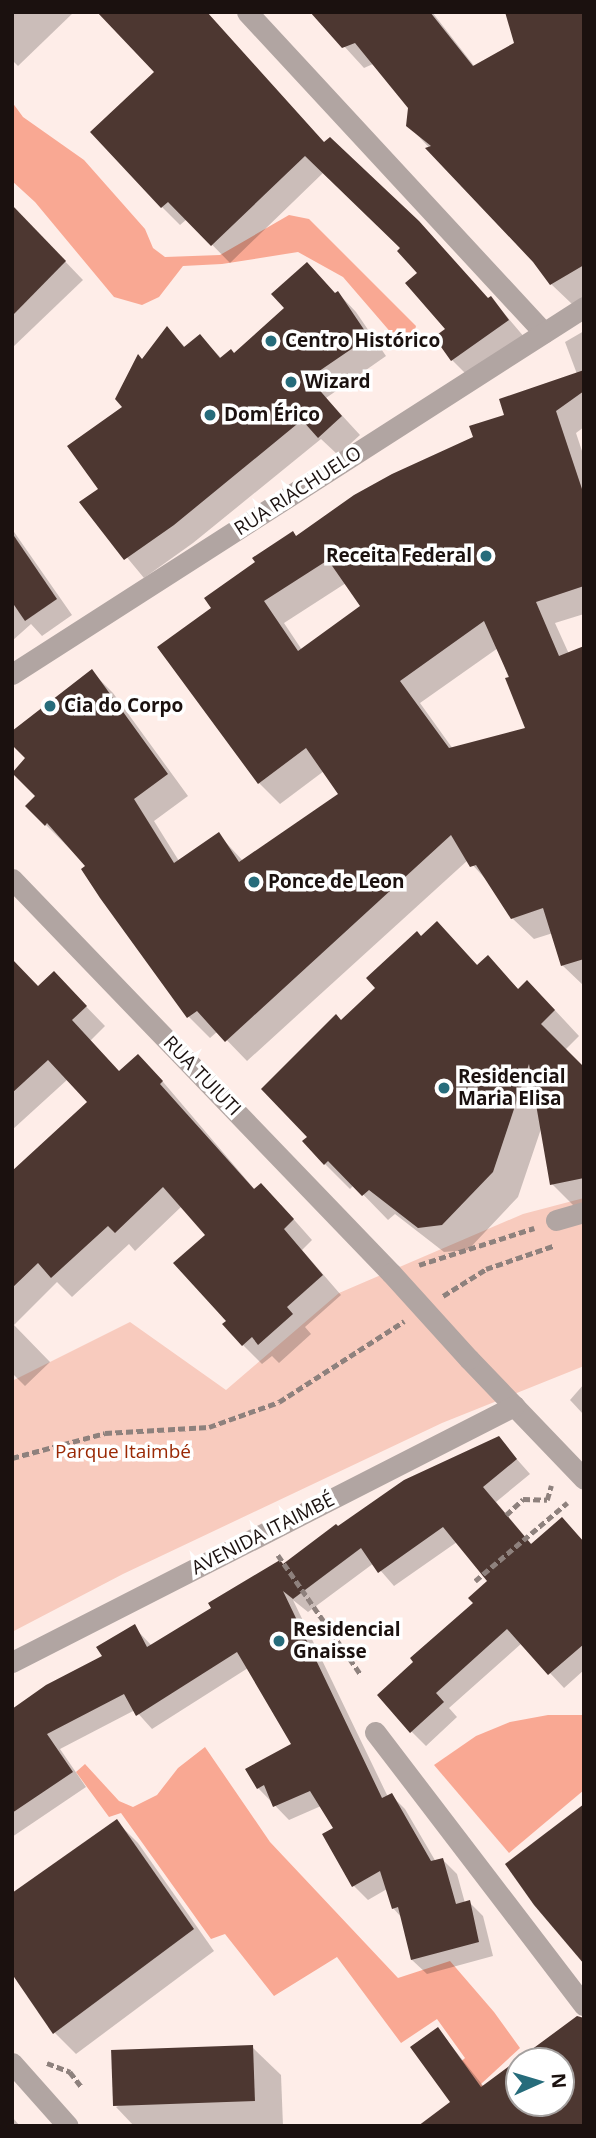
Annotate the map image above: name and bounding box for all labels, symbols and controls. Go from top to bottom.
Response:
place label: Centro Histórico [285,330,440,352]
marker: Centro Histórico [263,333,279,349]
place label: Wizard [305,371,371,393]
marker: Wizard [283,374,299,390]
place label: Dom Érico [224,404,320,426]
marker: Dom Érico [202,407,218,423]
street label: RUA RIACHUELO [230,442,366,540]
place label: Receita Federal [326,545,472,567]
marker: Receita Federal [478,548,494,564]
place label: Cia do Corpo [64,695,183,717]
marker: Cia do Corpo [42,698,58,714]
place label: Ponce de Leon [268,871,405,893]
marker: Ponce de Leon [246,874,262,890]
street label: RUA TUIUTI [158,1031,246,1121]
place label: Residencial Maria Elisa [458,1066,566,1110]
marker: Residencial Maria Elisa [436,1080,452,1096]
park label: Parque Itaimbé [55,1441,191,1463]
street label: AVENIDA ITAIMBÉ [188,1488,338,1580]
place label: Residencial Gnaisse [293,1619,401,1663]
marker: Residencial Gnaisse [271,1633,287,1649]
north arrow [505,2047,575,2117]
text: N [545,2072,572,2089]

